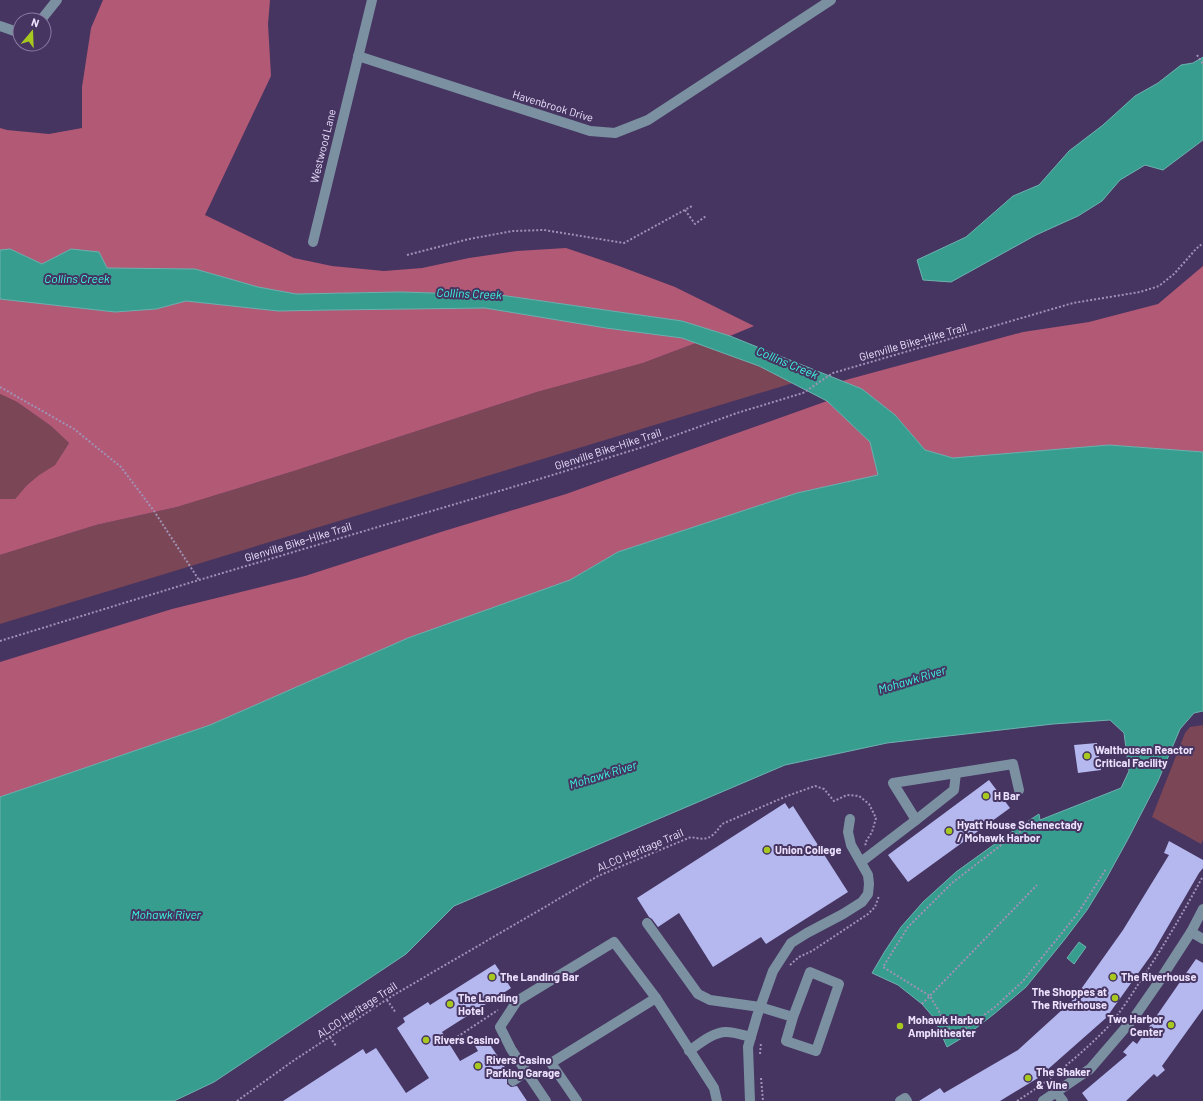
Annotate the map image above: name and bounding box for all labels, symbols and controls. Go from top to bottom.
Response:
north arrow [12,12,52,52]
text: N [30,15,41,29]
street label: Havenbrook Drive [511,87,595,124]
street label: Westwood Lane [307,107,338,184]
water label: Collins Creek [44,271,110,285]
water label: Collins Creek [436,285,502,301]
street label: Glenville Bike-Hike Trail [858,320,968,363]
water label: Collins Creek [755,343,820,381]
street label: Glenville Bike-Hike Trail [553,425,663,472]
street label: Glenville Bike-Hike Trail [243,519,353,564]
water label: Mohawk River [876,662,948,696]
place label: Walthousen Reactor Critical Facility [1095,743,1194,769]
marker: Walthousen Reactor Critical Facility [1082,751,1092,761]
water label: Mohawk River [567,757,639,791]
place label: H Bar [994,789,1021,802]
marker: H Bar [981,791,991,801]
place label: Hyatt House Schenectady / Mohawk Harbor [957,818,1083,844]
street label: ALCO Heritage Trail [595,825,685,874]
marker: Hyatt House Schenectady / Mohawk Harbor [944,826,954,836]
place label: Union College [775,843,841,856]
marker: Union College [762,845,772,855]
water label: Mohawk River [131,907,202,921]
place label: The Landing Bar [500,970,580,983]
place label: The Riverhouse [1121,970,1196,983]
marker: The Landing Bar [487,972,497,982]
marker: The Riverhouse [1108,972,1118,982]
street label: ALCO Heritage Trail [314,979,399,1040]
place label: The Shoppes at The Riverhouse [1032,985,1107,1011]
place label: The Landing Hotel [458,991,518,1017]
marker: The Shoppes at The Riverhouse [1110,993,1120,1003]
marker: The Landing Hotel [445,999,455,1009]
place label: Two Harbor Center [1107,1012,1164,1038]
place label: Mohawk Harbor Amphitheater [908,1013,985,1039]
marker: Two Harbor Center [1166,1020,1176,1030]
marker: Mohawk Harbor Amphitheater [895,1021,905,1031]
place label: Rivers Casino [434,1033,500,1046]
marker: Rivers Casino [421,1035,431,1045]
place label: Rivers Casino Parking Garage [486,1053,560,1079]
marker: Rivers Casino Parking Garage [473,1061,483,1071]
place label: The Shaker & Vine [1036,1065,1091,1091]
marker: The Shaker & Vine [1023,1073,1033,1083]

